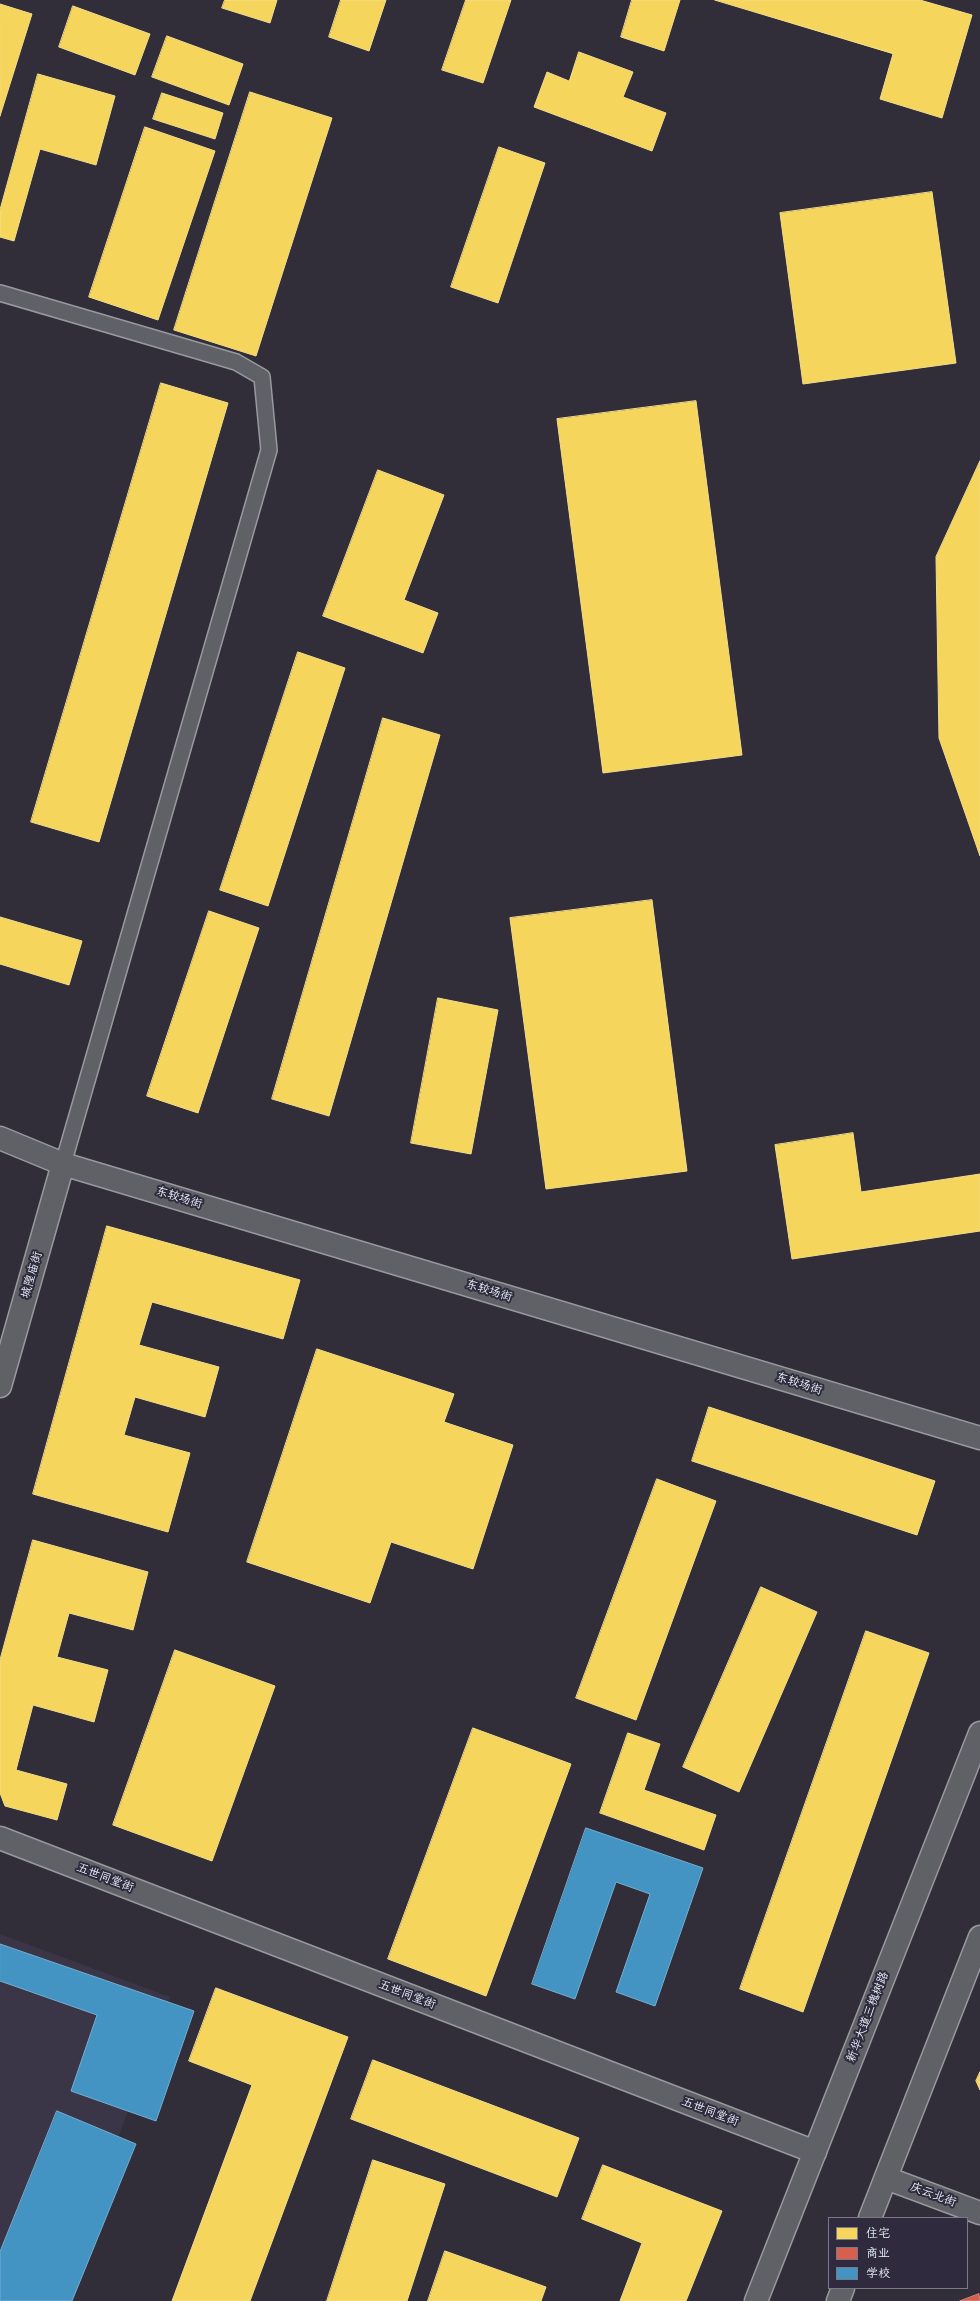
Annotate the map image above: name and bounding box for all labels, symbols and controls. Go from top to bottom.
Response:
street label: 东较场街 [154,1184,204,1212]
street label: 城隍庙街 [18,1250,46,1300]
street label: 东较场街 [464,1277,514,1305]
street label: 东较场街 [774,1370,824,1398]
street label: 五世同堂街 [74,1861,136,1895]
street label: 新华大道三槐树路 [844,1970,892,2064]
street label: 五世同堂街 [376,1978,438,2012]
street label: 五世同堂街 [679,2095,741,2129]
street label: 庆云北街 [908,2180,958,2210]
legend [828,2217,968,2289]
text: 住宅 [866,2222,890,2244]
text: 商业 [866,2242,890,2264]
text: 学校 [866,2262,890,2284]

